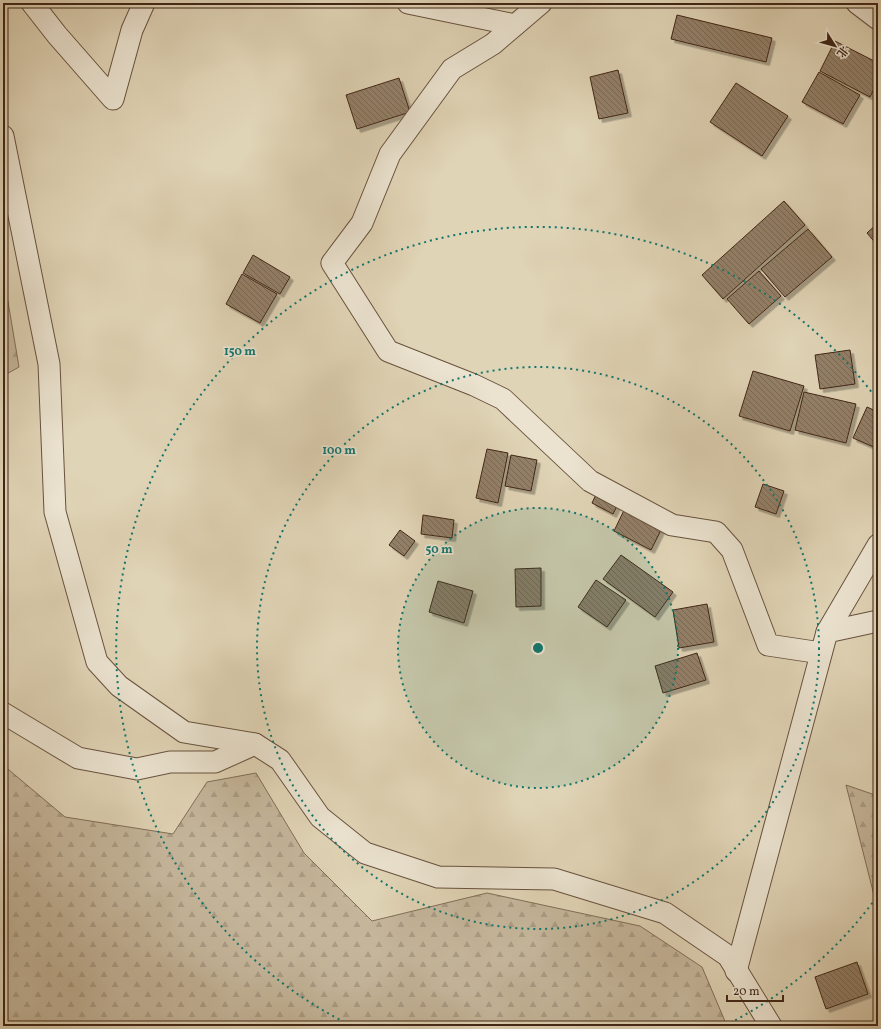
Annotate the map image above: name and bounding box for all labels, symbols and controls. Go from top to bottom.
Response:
north arrow [815,26,855,66]
text: 北 [832,42,851,60]
text: 150 m [224,344,256,360]
text: 100 m [322,443,356,459]
text: 50 m [425,542,453,558]
centre of rings [531,641,545,655]
scale bar [727,977,783,1003]
text: 20 m [733,984,760,1000]

